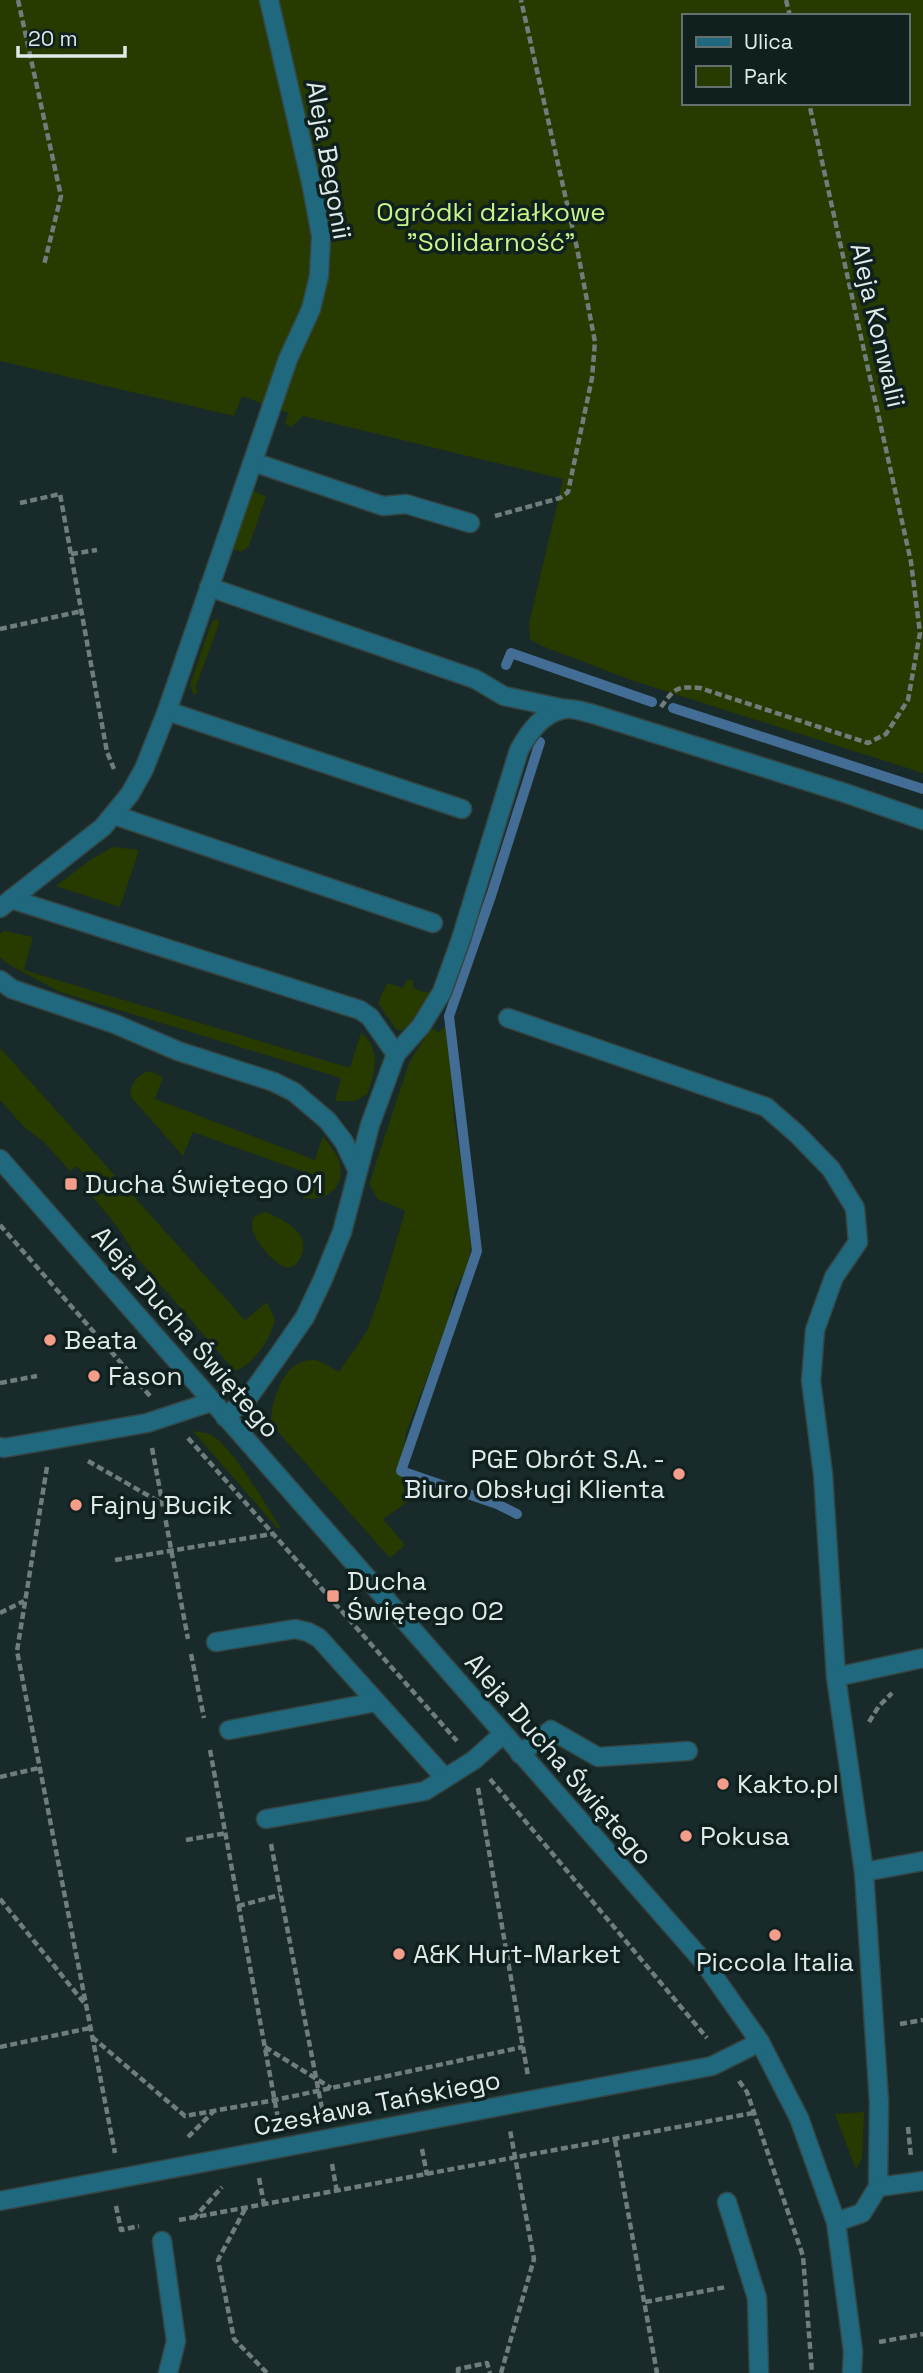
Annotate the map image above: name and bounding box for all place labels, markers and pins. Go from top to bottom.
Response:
place label: Ducha Świętego 01 [85,1167,323,1201]
marker: Ducha Świętego 01 [63,1176,79,1192]
place label: Beata [64,1323,138,1357]
marker: Beata [42,1332,58,1348]
place label: Fason [108,1359,182,1393]
marker: Fason [86,1368,102,1384]
place label: PGE Obrót S.A. - Biuro Obsługi Klienta [404,1442,665,1506]
marker: PGE Obrót S.A. - Biuro Obsługi Klienta [671,1466,687,1482]
place label: Fajny Bucik [90,1488,233,1522]
marker: Fajny Bucik [68,1497,84,1513]
place label: Ducha Świętego 02 [347,1564,504,1628]
marker: Ducha Świętego 02 [325,1588,341,1604]
place label: Kakto.pl [737,1767,839,1801]
marker: Kakto.pl [715,1776,731,1792]
place label: Pokusa [700,1819,790,1853]
marker: Pokusa [678,1828,694,1844]
marker: Piccola Italia [767,1927,783,1943]
place label: A&K Hurt-Market [413,1937,621,1971]
place label: Piccola Italia [696,1945,854,1979]
marker: A&K Hurt-Market [391,1946,407,1962]

